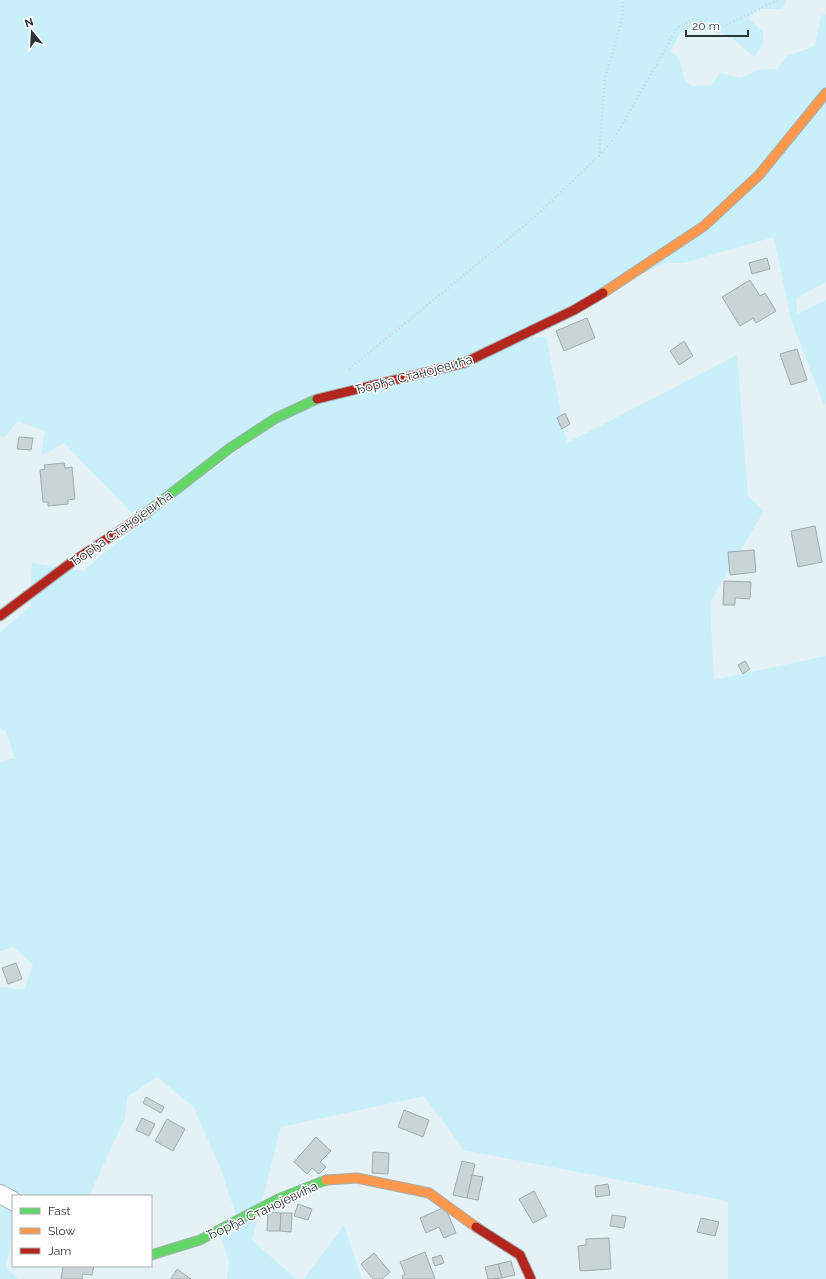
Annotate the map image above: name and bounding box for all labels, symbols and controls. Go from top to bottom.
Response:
north arrow [12,12,52,52]
scale bar [686,12,748,38]
text: N [23,15,35,30]
text: 20 m [692,19,720,33]
street label: Ђорђа Станојевића [354,352,474,397]
street label: Ђорђа Станојевића [68,488,175,569]
street label: Ђорђа Станојевића [204,1178,320,1243]
legend [12,1195,152,1267]
text: Fast [48,1204,71,1218]
text: Slow [48,1224,75,1238]
text: Jam [48,1244,71,1258]

